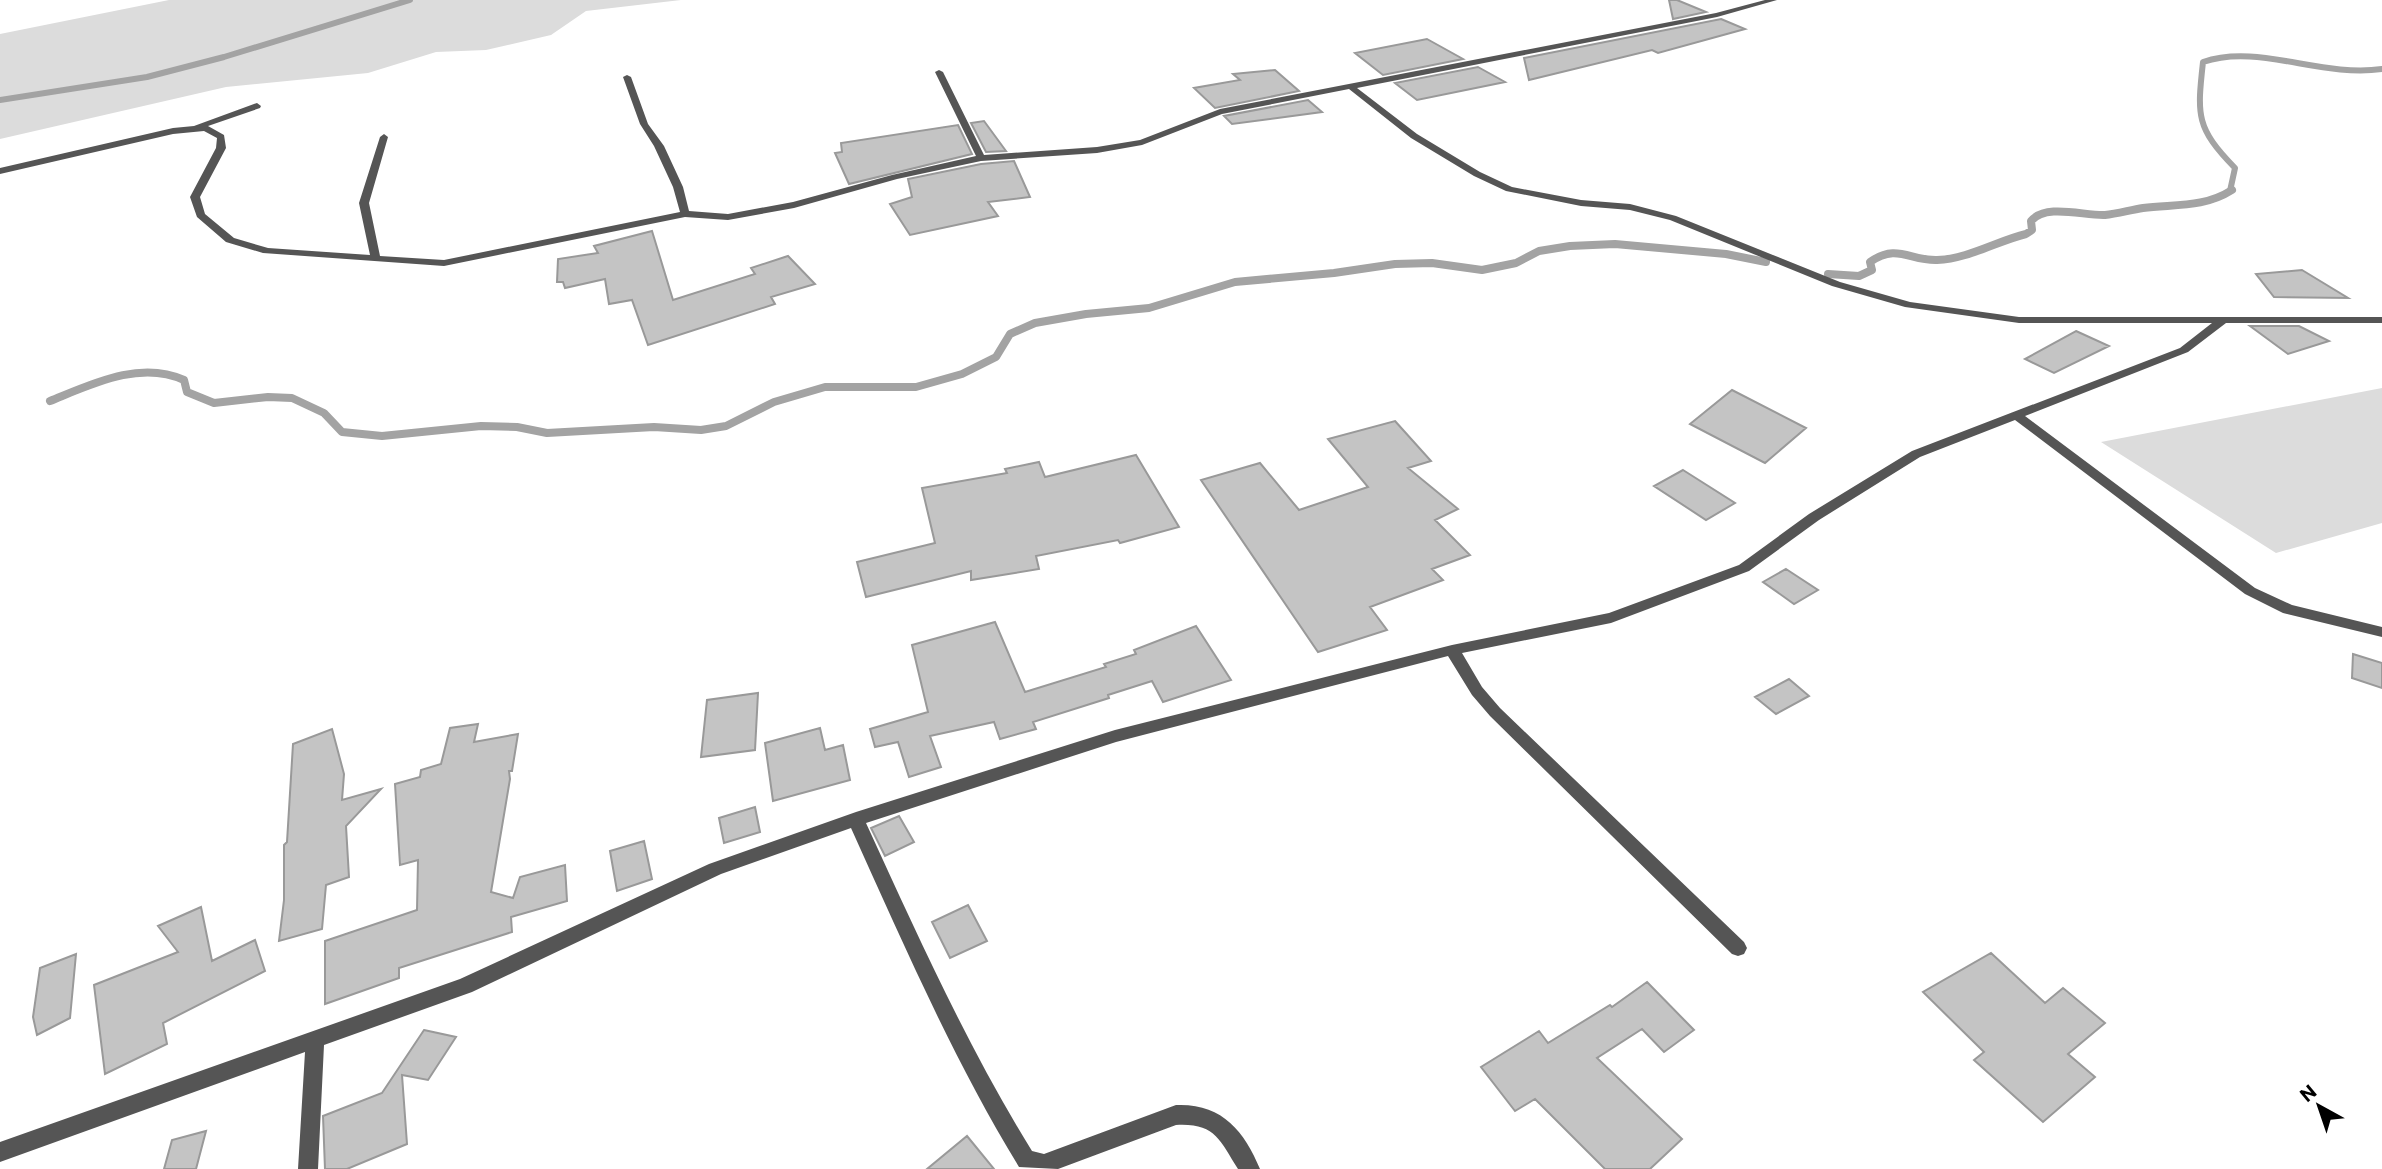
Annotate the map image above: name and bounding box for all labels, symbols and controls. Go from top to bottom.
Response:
north arrow [2284,1071,2354,1141]
text: N [2295,1079,2321,1106]

